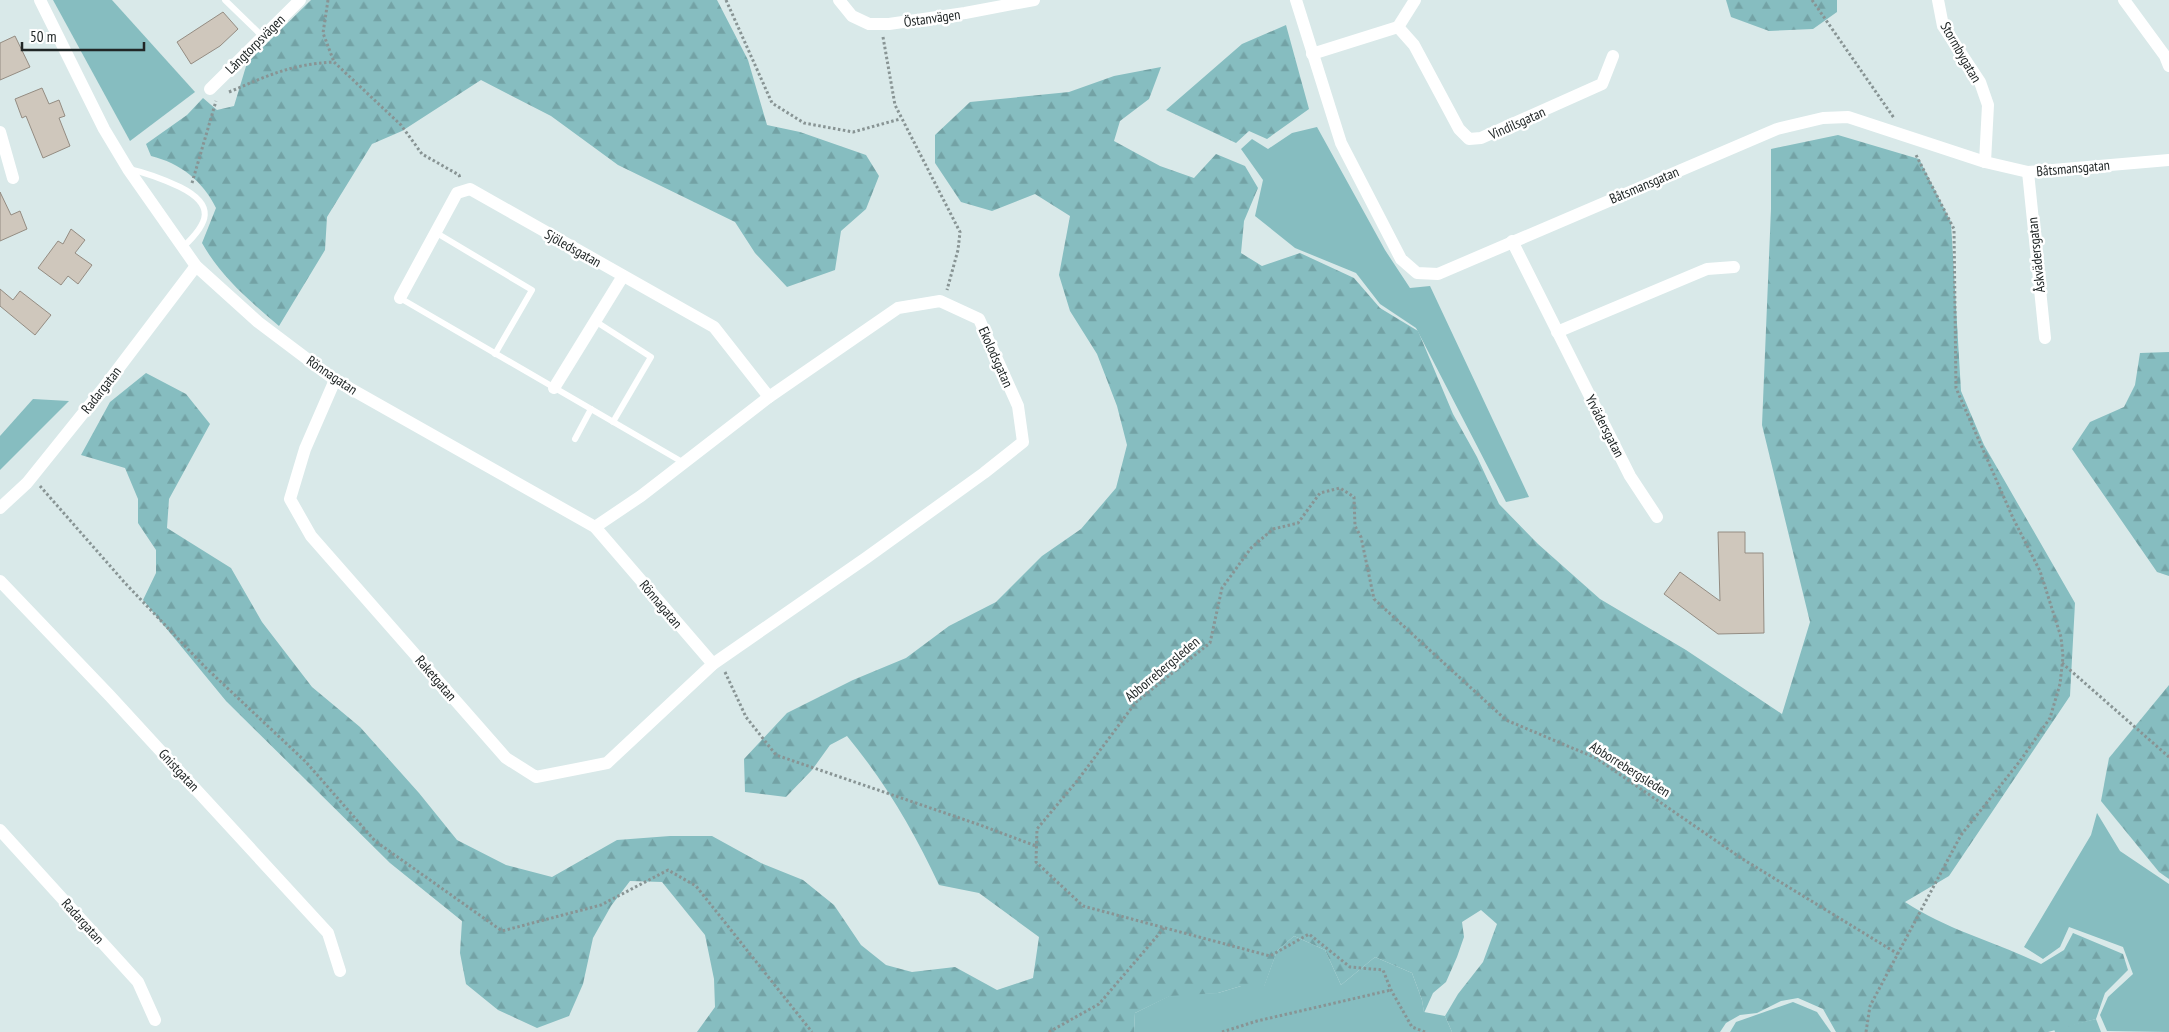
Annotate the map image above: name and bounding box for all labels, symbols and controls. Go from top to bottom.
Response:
street label: Östanvägen [903,5,961,31]
street label: Långtorpsvägen [221,10,289,78]
street label: Stormbygatan [1936,18,1986,86]
scale bar [22,20,145,52]
text: 50 m [30,27,56,46]
street label: Vindilsgatan [1485,103,1548,144]
street label: Båtsmansgatan [2036,156,2110,180]
street label: Båtsmansgatan [1607,162,1681,208]
street label: Åskvädersgatan [2023,217,2049,293]
street label: Sjöledsgatan [541,225,605,271]
street label: Ekolodsgatan [975,324,1017,390]
street label: Rönnagatan [303,352,361,398]
street label: Radargatan [77,363,125,417]
street label: Yrvädersgatan [1582,392,1628,460]
street label: Rönnagatan [636,576,686,632]
street label: Abborrebergsleden [1121,633,1203,705]
street label: Raketgatan [411,652,461,704]
street label: Abborrebergsleden [1586,737,1674,801]
street label: Gnistgatan [155,745,203,795]
street label: Radargatan [58,895,108,947]

